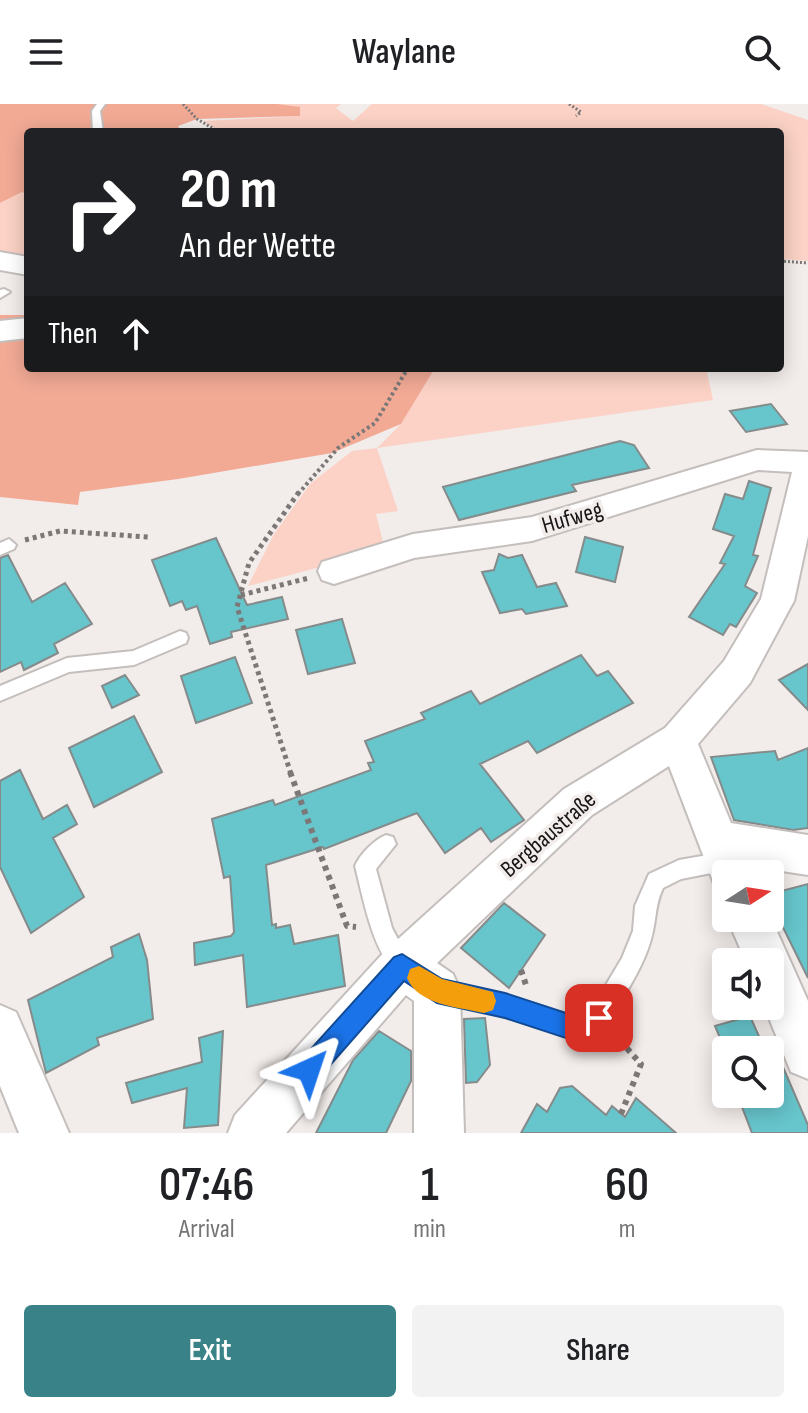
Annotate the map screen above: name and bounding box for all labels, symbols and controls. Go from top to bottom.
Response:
icon: menu [24,30,68,74]
icon: search [740,30,784,74]
text: Waylane [352,31,456,74]
text: 20 m [180,157,277,224]
icon: right [48,160,152,264]
text: An der Wette [180,225,336,268]
icon: ahead [114,312,158,356]
text: Then [48,316,98,352]
street label: Hufweg [538,495,606,540]
street label: Bergbaustraße [495,785,602,884]
north arrow [712,860,784,932]
map controls [712,860,784,1108]
button: sound [712,948,784,1020]
pin [565,984,633,1052]
icon: arrive [577,996,621,1040]
position arrow [267,1028,351,1112]
button: search [712,1036,784,1108]
text: 07:46 [159,1157,254,1214]
text: 1 [421,1157,439,1214]
text: 60 [605,1157,649,1214]
text: Arrival [179,1214,235,1245]
text: min [413,1214,446,1245]
text: m [619,1214,635,1245]
button: Exit [24,1305,396,1397]
button: Share [412,1305,784,1397]

